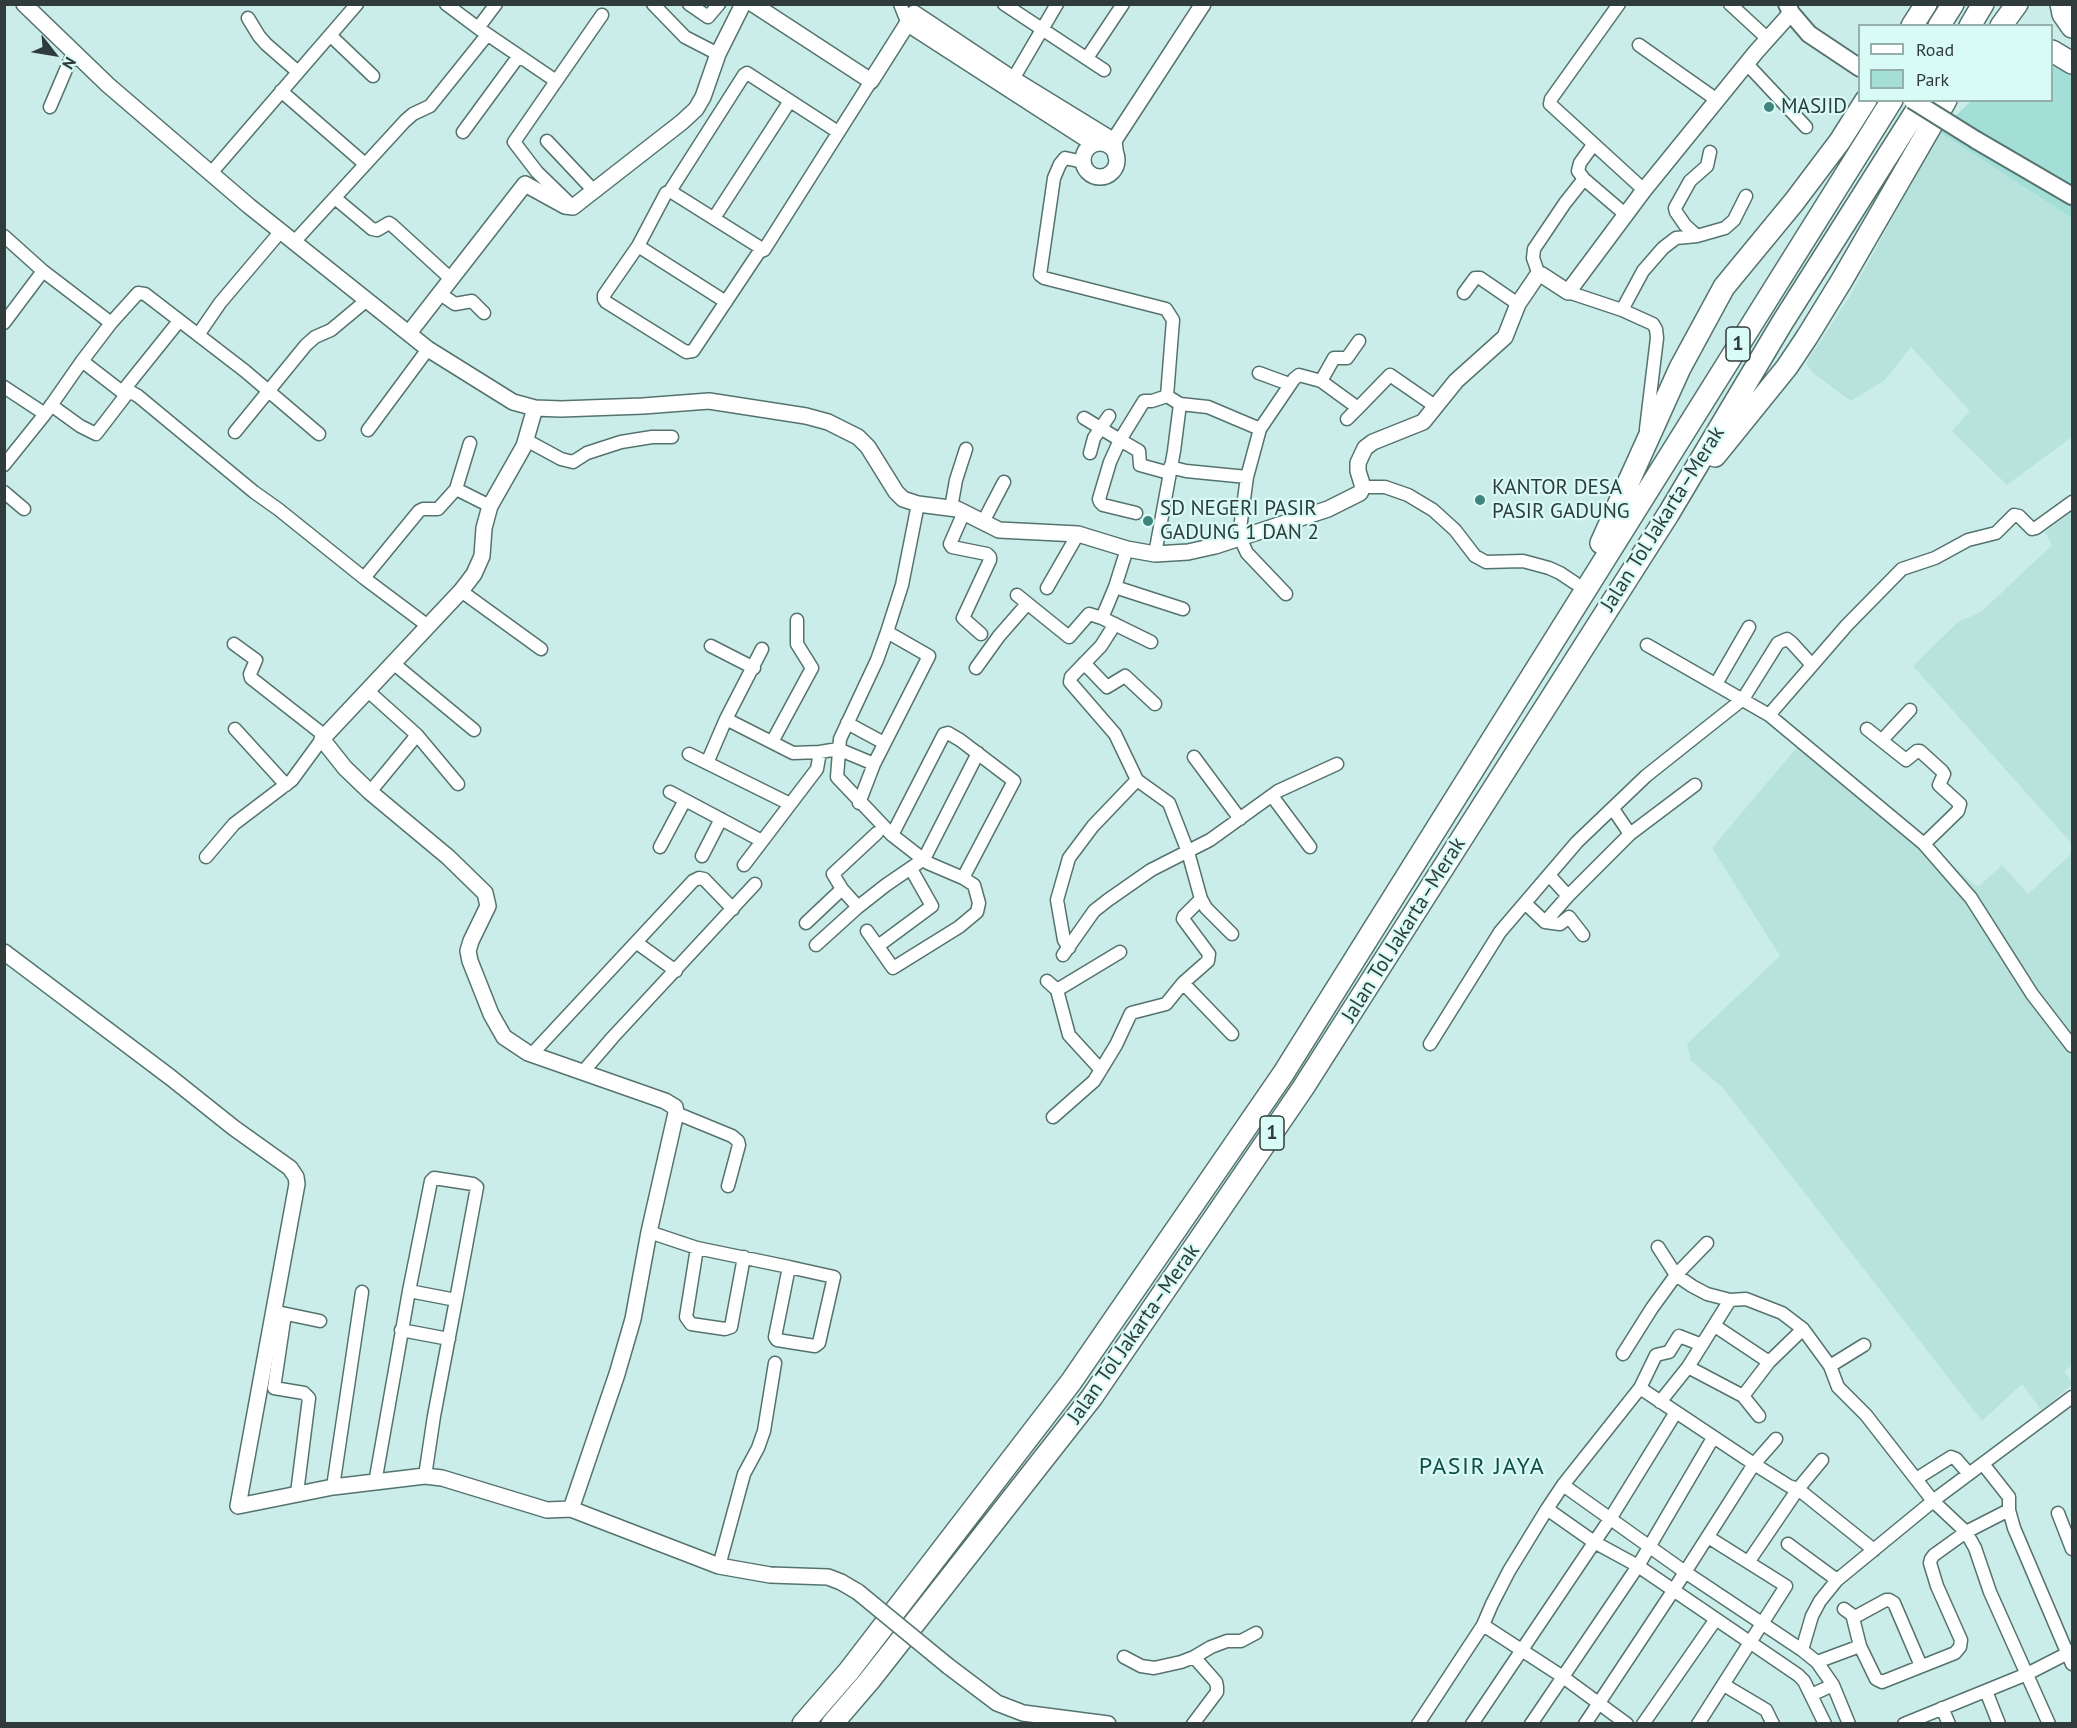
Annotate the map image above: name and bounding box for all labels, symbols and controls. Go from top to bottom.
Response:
north arrow [24,24,84,84]
legend [1858,24,2053,102]
text: Road [1916,38,1954,61]
text: N [58,54,81,73]
text: Park [1916,68,1949,91]
place label: MASJID [1781,94,1847,120]
marker: MASJID [1762,100,1776,114]
road number: 1 [1726,327,1750,361]
street label: Jalan Tol Jakarta–Merak [1596,422,1730,616]
place label: KANTOR DESA PASIR GADUNG [1492,475,1630,525]
marker: KANTOR DESA PASIR GADUNG [1473,493,1487,507]
place label: SD NEGERI PASIR GADUNG 1 DAN 2 [1160,496,1319,546]
marker: SD NEGERI PASIR GADUNG 1 DAN 2 [1141,514,1155,528]
street label: Jalan Tol Jakarta–Merak [1337,833,1471,1027]
road number: 1 [1260,1116,1284,1150]
street label: Jalan Tol Jakarta–Merak [1063,1239,1205,1429]
district label: PASIR JAYA [1419,1453,1545,1481]

